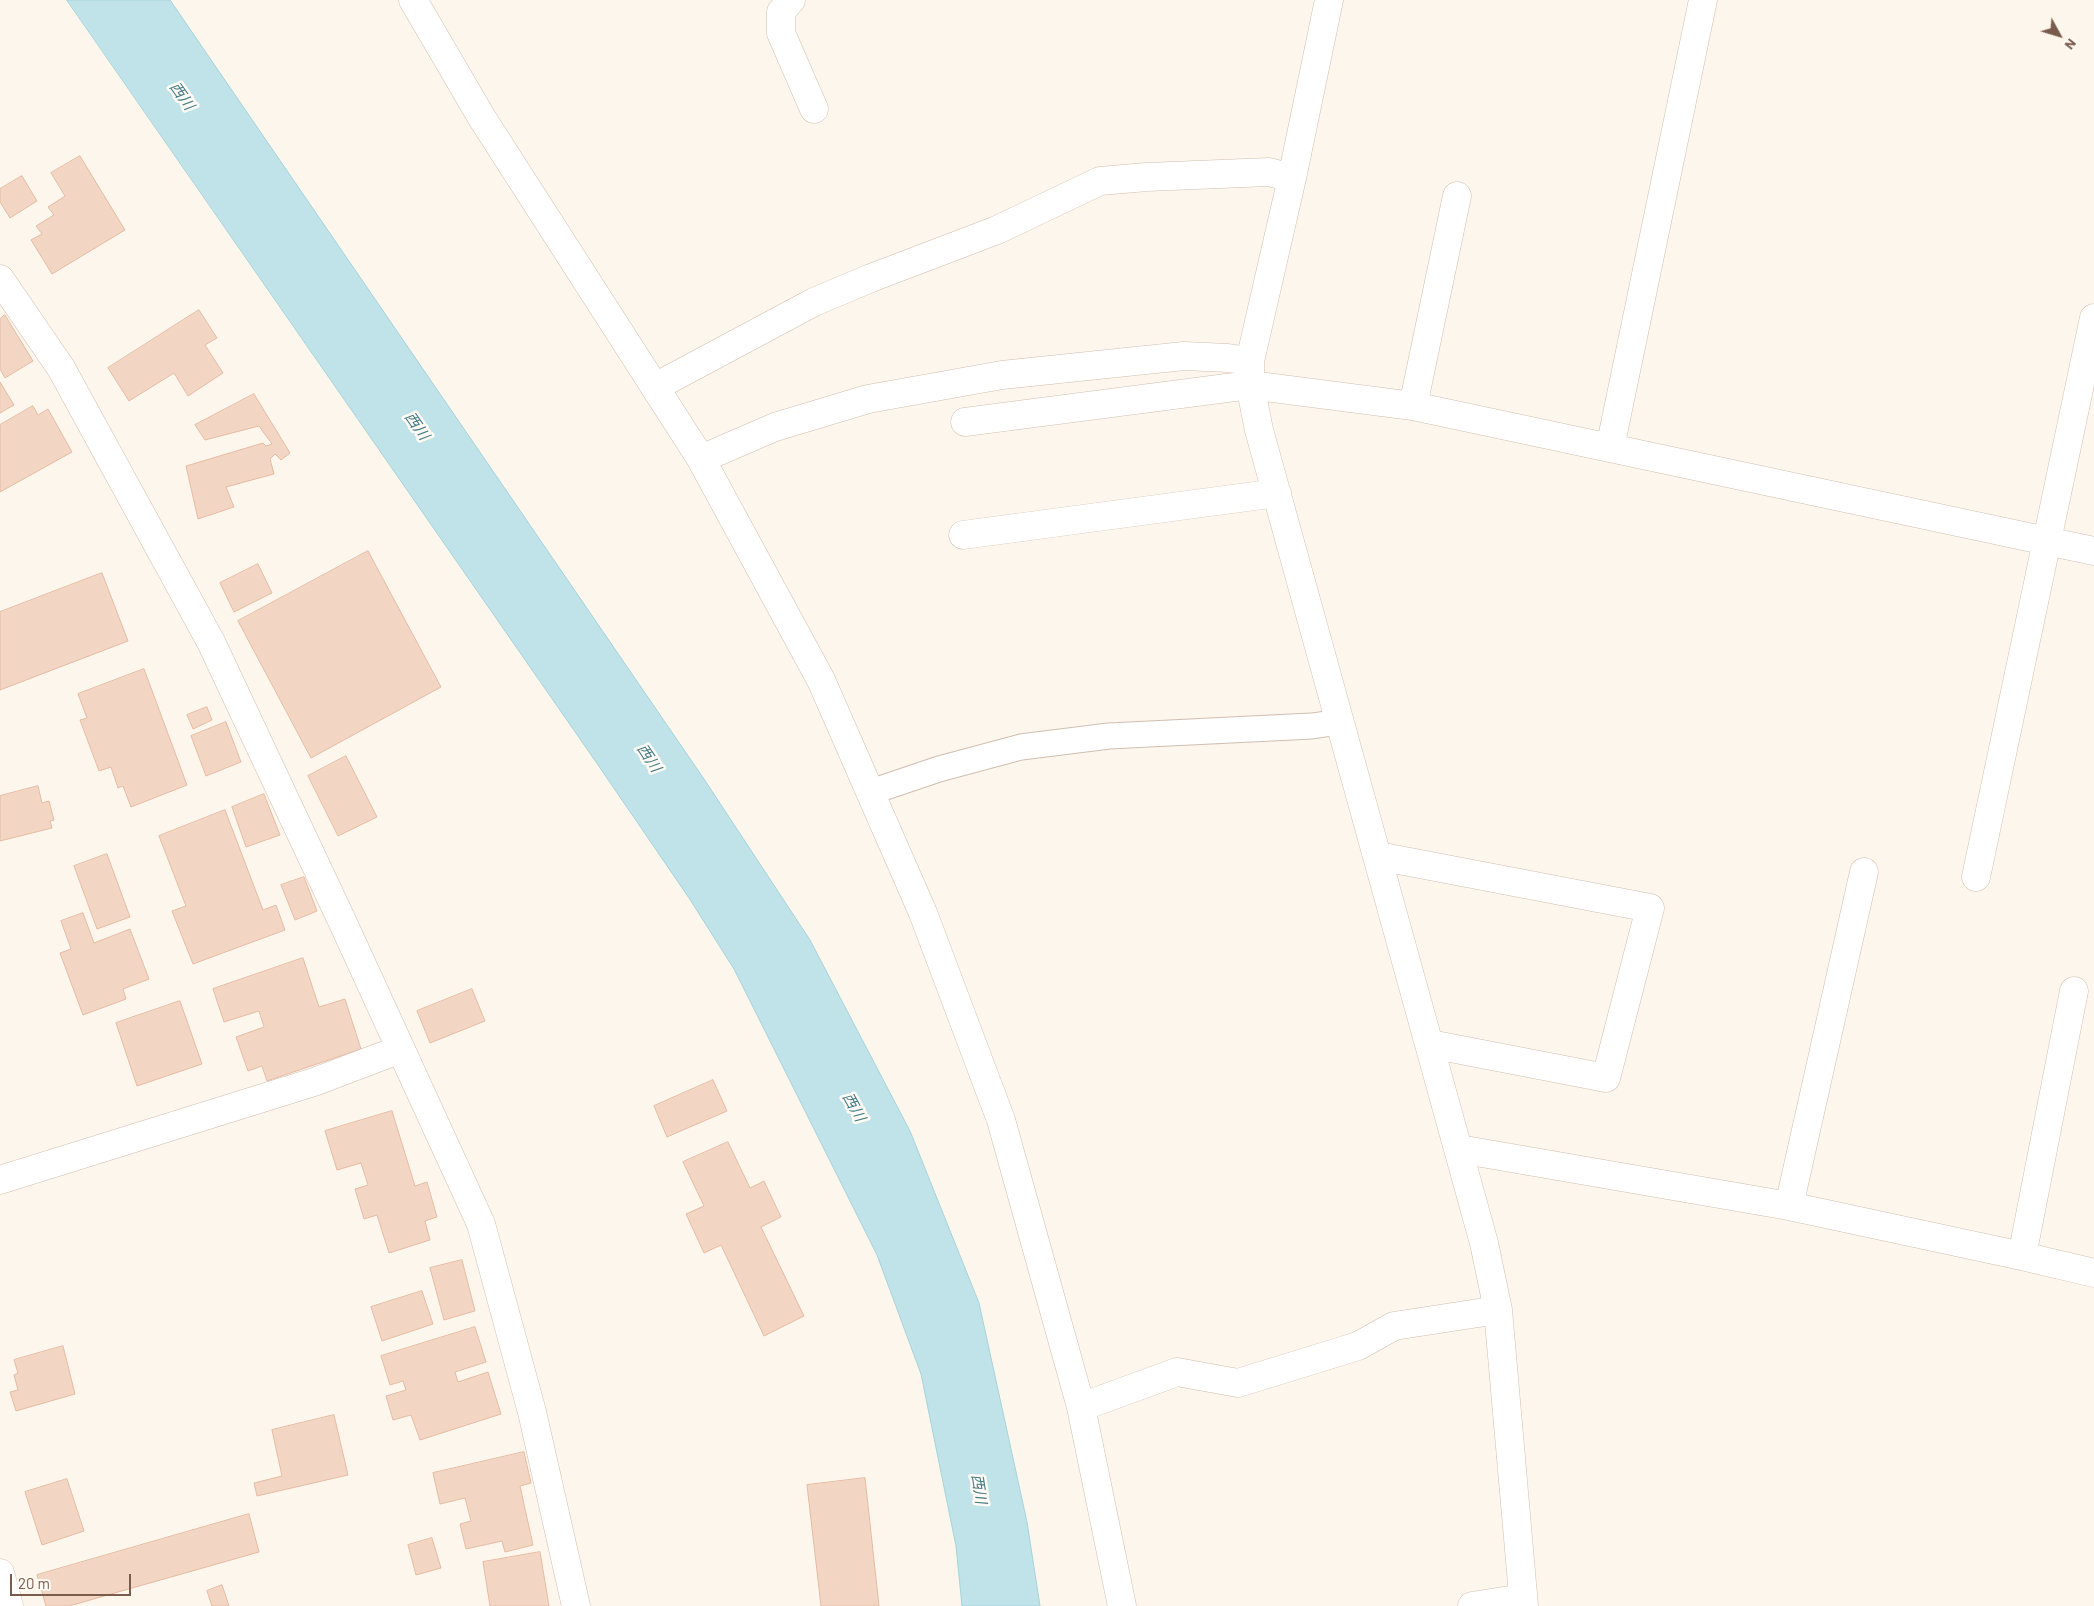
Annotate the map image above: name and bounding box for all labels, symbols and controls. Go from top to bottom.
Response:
north arrow [2034,10,2084,60]
text: N [2062,36,2081,54]
water label: 西川 [166,79,198,113]
water label: 西川 [401,409,433,443]
water label: 西川 [633,741,665,775]
water label: 西川 [839,1090,869,1124]
water label: 西川 [968,1473,990,1505]
scale bar [12,1564,134,1596]
text: 20 m [18,1574,50,1592]

